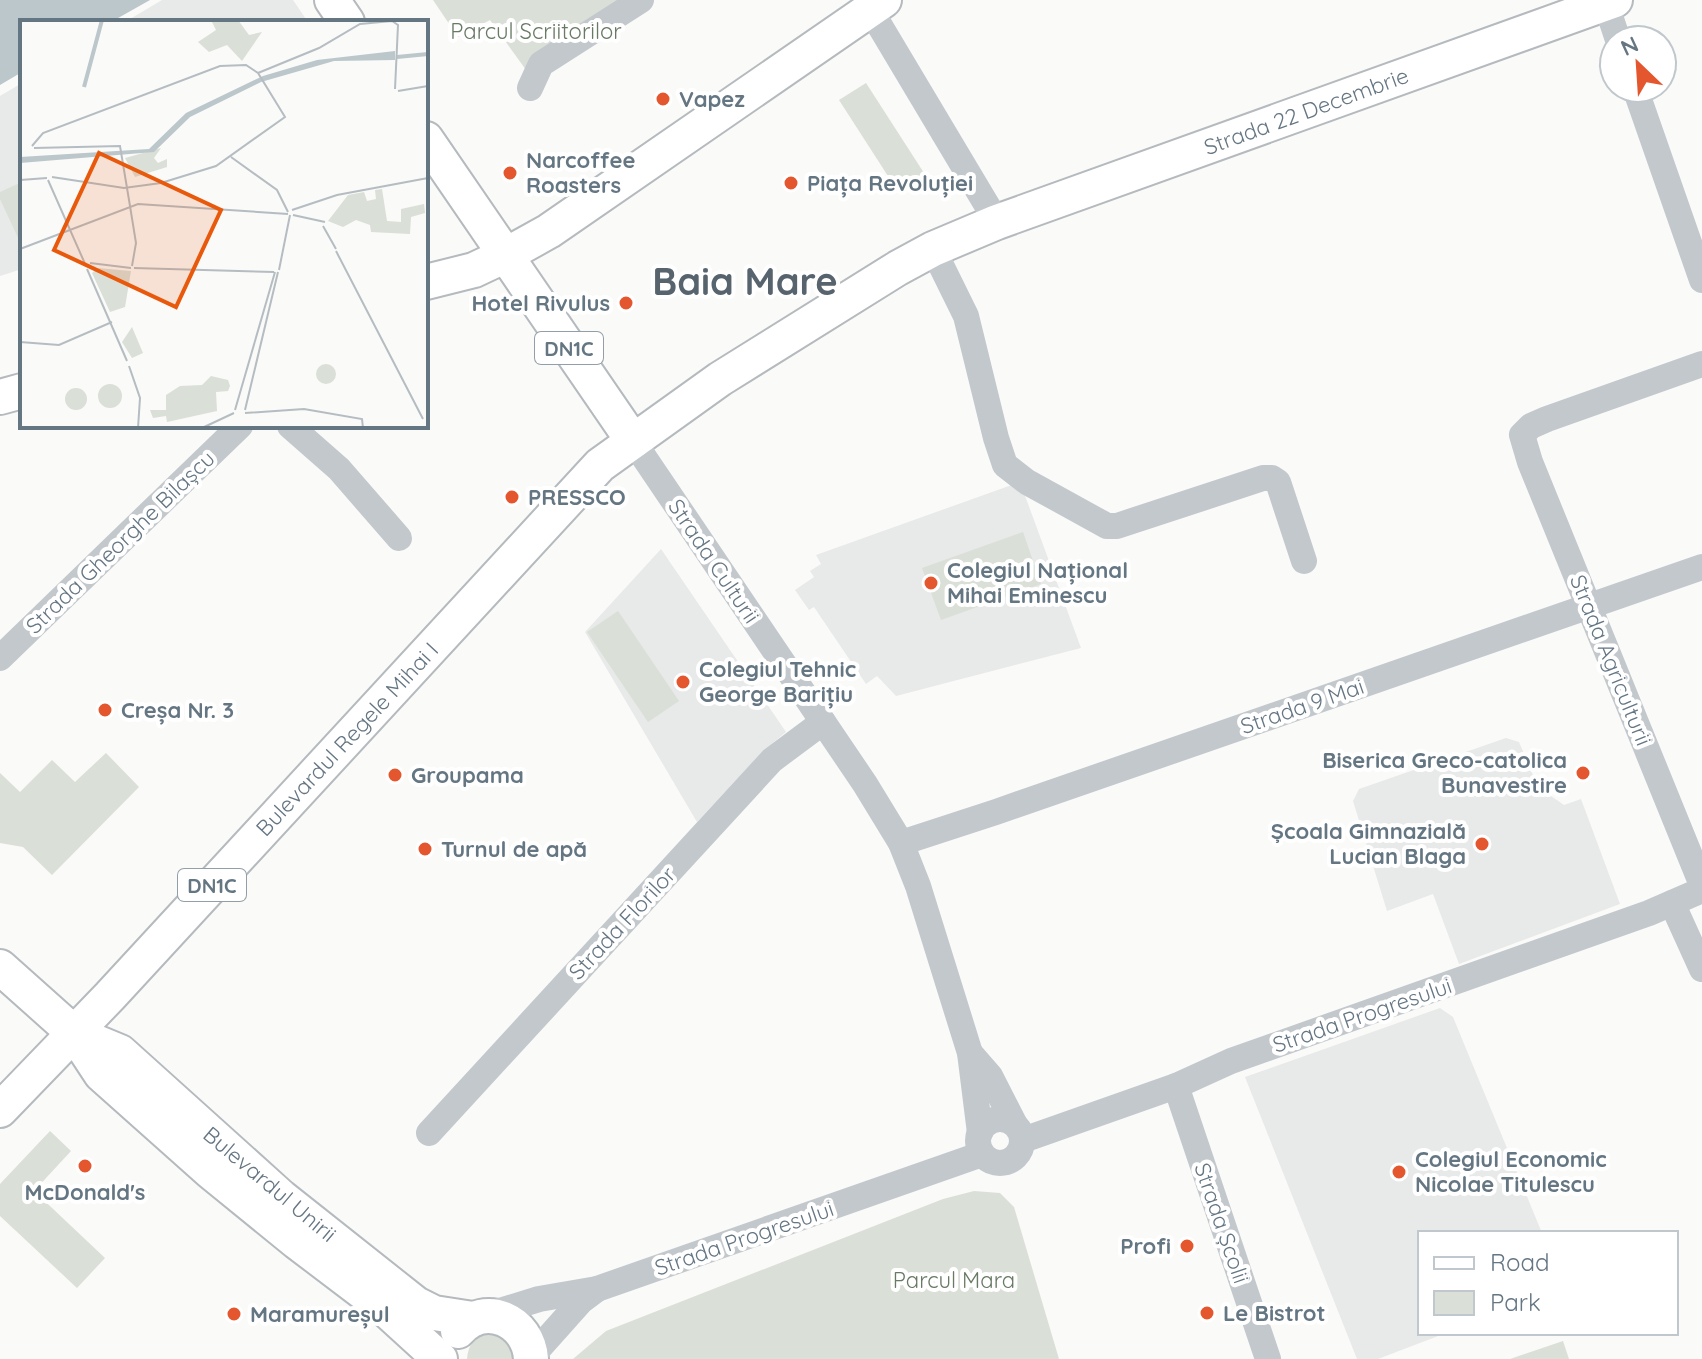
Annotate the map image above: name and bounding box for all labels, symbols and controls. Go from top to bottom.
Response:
park label: Parcul Scriitorilor [450,17,622,45]
inset map [20,20,428,428]
north arrow [1598,24,1678,104]
text: N [1616,30,1643,62]
street label: Strada 22 Decembrie [1200,61,1412,161]
place label: Vapez [679,85,745,113]
marker: Vapez [654,90,672,108]
place label: Narcoffee Roasters [526,146,635,199]
marker: Narcoffee Roasters [501,164,519,182]
place label: Piața Revoluției [807,169,973,198]
marker: Piața Revoluției [782,174,800,192]
district label: Baia Mare [652,257,838,305]
place label: Hotel Rivulus [472,289,610,317]
marker: Hotel Rivulus [617,294,635,312]
road number: DN1C [535,332,603,364]
street label: Strada Gheorghe Bilașcu [20,444,220,640]
place label: PRESSCO [528,483,626,511]
marker: PRESSCO [503,488,521,506]
street label: Strada Culturii [662,494,766,628]
place label: Colegiul Național Mihai Eminescu [947,556,1128,609]
street label: Strada Agriculturii [1564,570,1658,750]
marker: Colegiul Național Mihai Eminescu [922,574,940,592]
street label: Bulevardul Regele Mihai I [250,636,444,842]
place label: Colegiul Tehnic George Barițiu [699,655,856,709]
street label: Strada 9 Mai [1237,672,1367,740]
marker: Colegiul Tehnic George Barițiu [674,673,692,691]
place label: Creșa Nr. 3 [121,696,234,725]
marker: Creșa Nr. 3 [96,701,114,719]
place label: Biserica Greco-catolica Bunavestire [1322,746,1567,799]
place label: Groupama [411,761,524,789]
marker: Biserica Greco-catolica Bunavestire [1574,764,1592,782]
marker: Groupama [386,766,404,784]
place label: Școala Gimnazială Lucian Blaga [1271,817,1466,870]
place label: Turnul de apă [441,835,587,863]
marker: Școala Gimnazială Lucian Blaga [1473,835,1491,853]
marker: Turnul de apă [416,840,434,858]
street label: Strada Florilor [563,860,682,985]
road number: DN1C [178,869,246,901]
street label: Strada Progresului [1269,971,1455,1059]
street label: Bulevardul Unirii [198,1120,342,1248]
place label: Colegiul Economic Nicolae Titulescu [1415,1145,1607,1198]
marker: McDonald's [76,1157,94,1175]
street label: Strada Școlii [1188,1159,1256,1287]
marker: Colegiul Economic Nicolae Titulescu [1390,1163,1408,1181]
place label: McDonald's [25,1178,145,1206]
street label: Strada Progresului [651,1194,837,1282]
legend [1418,1231,1678,1335]
place label: Profi [1120,1232,1171,1260]
marker: Profi [1178,1237,1196,1255]
text: Road [1490,1247,1550,1277]
park label: Parcul Mara [893,1266,1015,1294]
text: Park [1490,1287,1541,1317]
place label: Le Bistrot [1223,1299,1326,1327]
place label: Maramureșul [250,1300,390,1329]
marker: Le Bistrot [1198,1304,1216,1322]
marker: Maramureșul [225,1305,243,1323]

